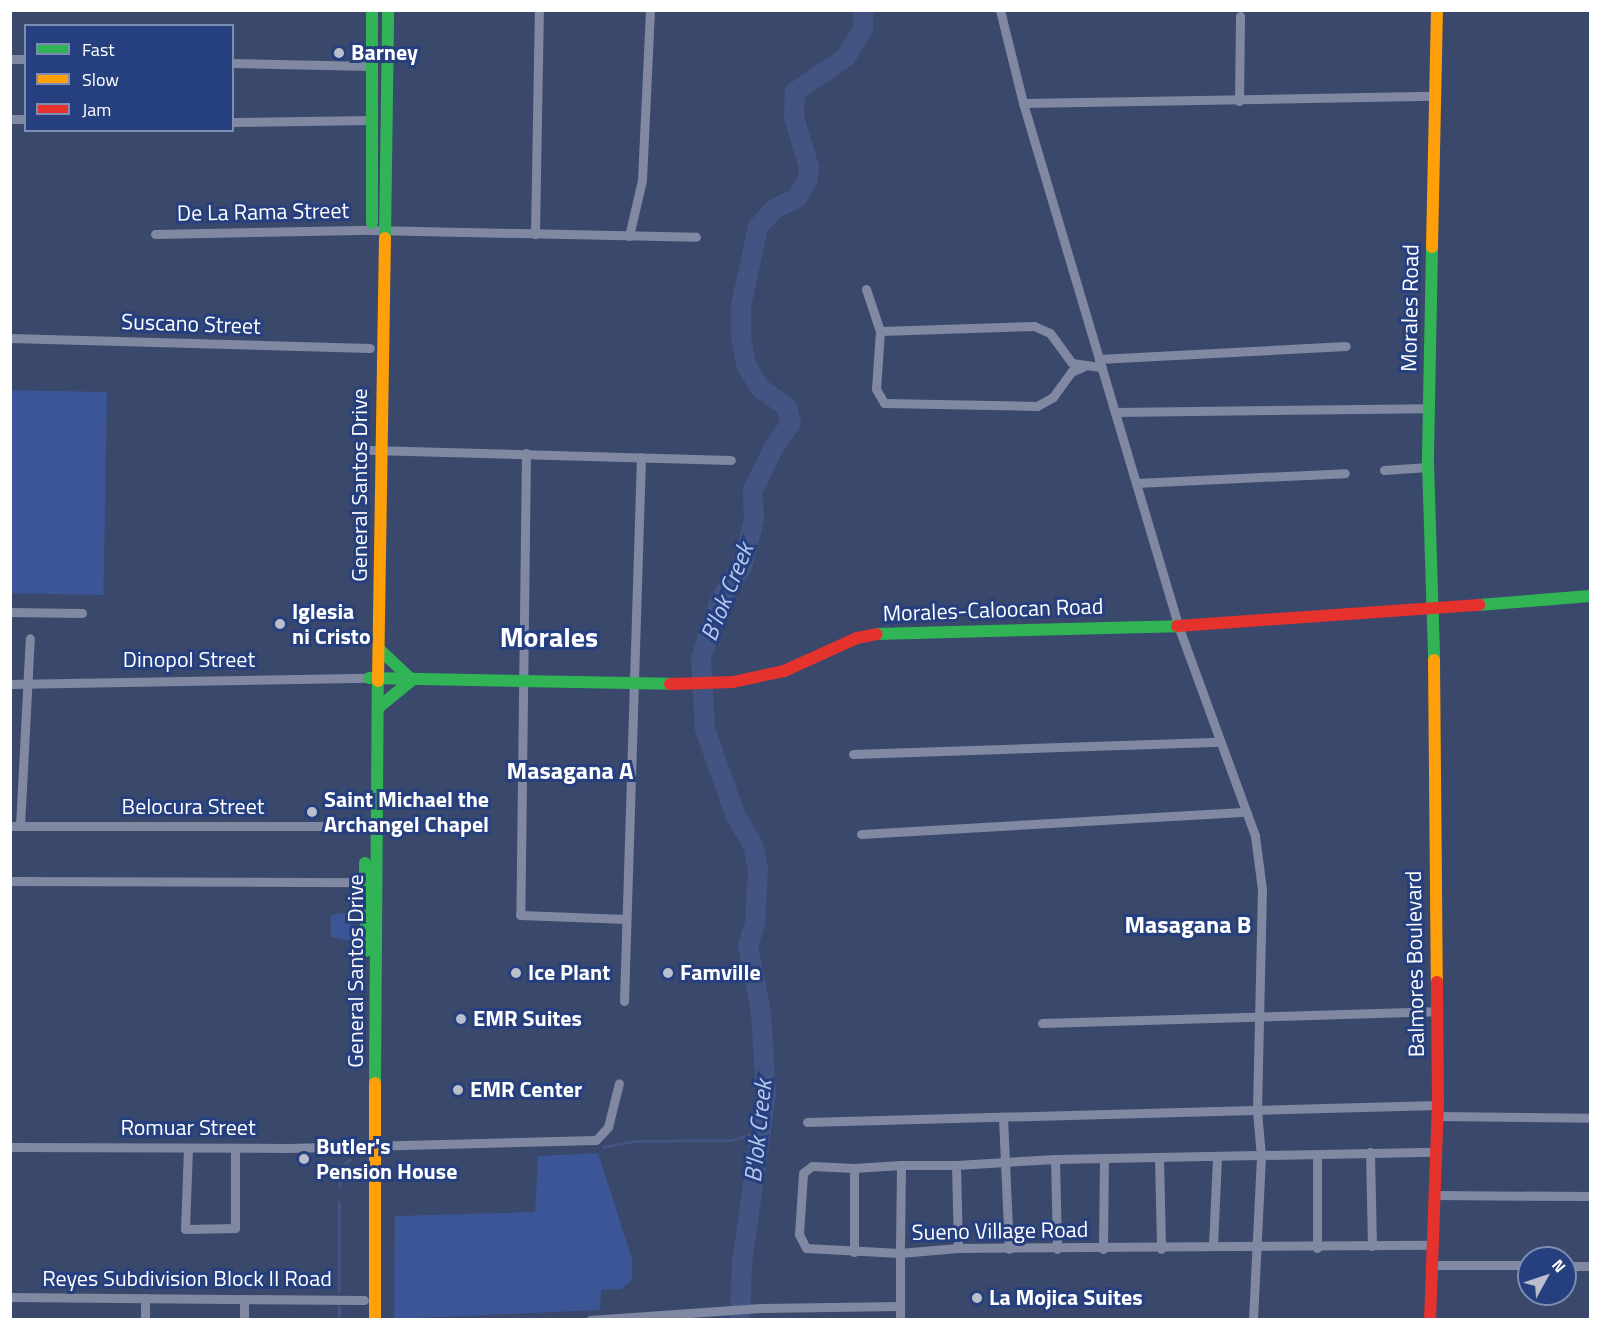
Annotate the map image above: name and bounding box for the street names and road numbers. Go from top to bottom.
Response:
street label: De La Rama Street [177,197,349,227]
street label: Morales Road [1396,244,1424,372]
street label: Suscano Street [121,308,261,340]
street label: General Santos Drive [347,388,373,582]
street label: Morales-Caloocan Road [882,593,1104,627]
street label: Dinopol Street [123,647,255,673]
street label: Belocura Street [122,794,264,820]
street label: Balmores Boulevard [1400,871,1430,1057]
street label: General Santos Drive [343,874,369,1068]
street label: Romuar Street [120,1115,256,1141]
street label: Sueno Village Road [911,1216,1089,1246]
street label: Reyes Subdivision Block II Road [42,1266,332,1292]

